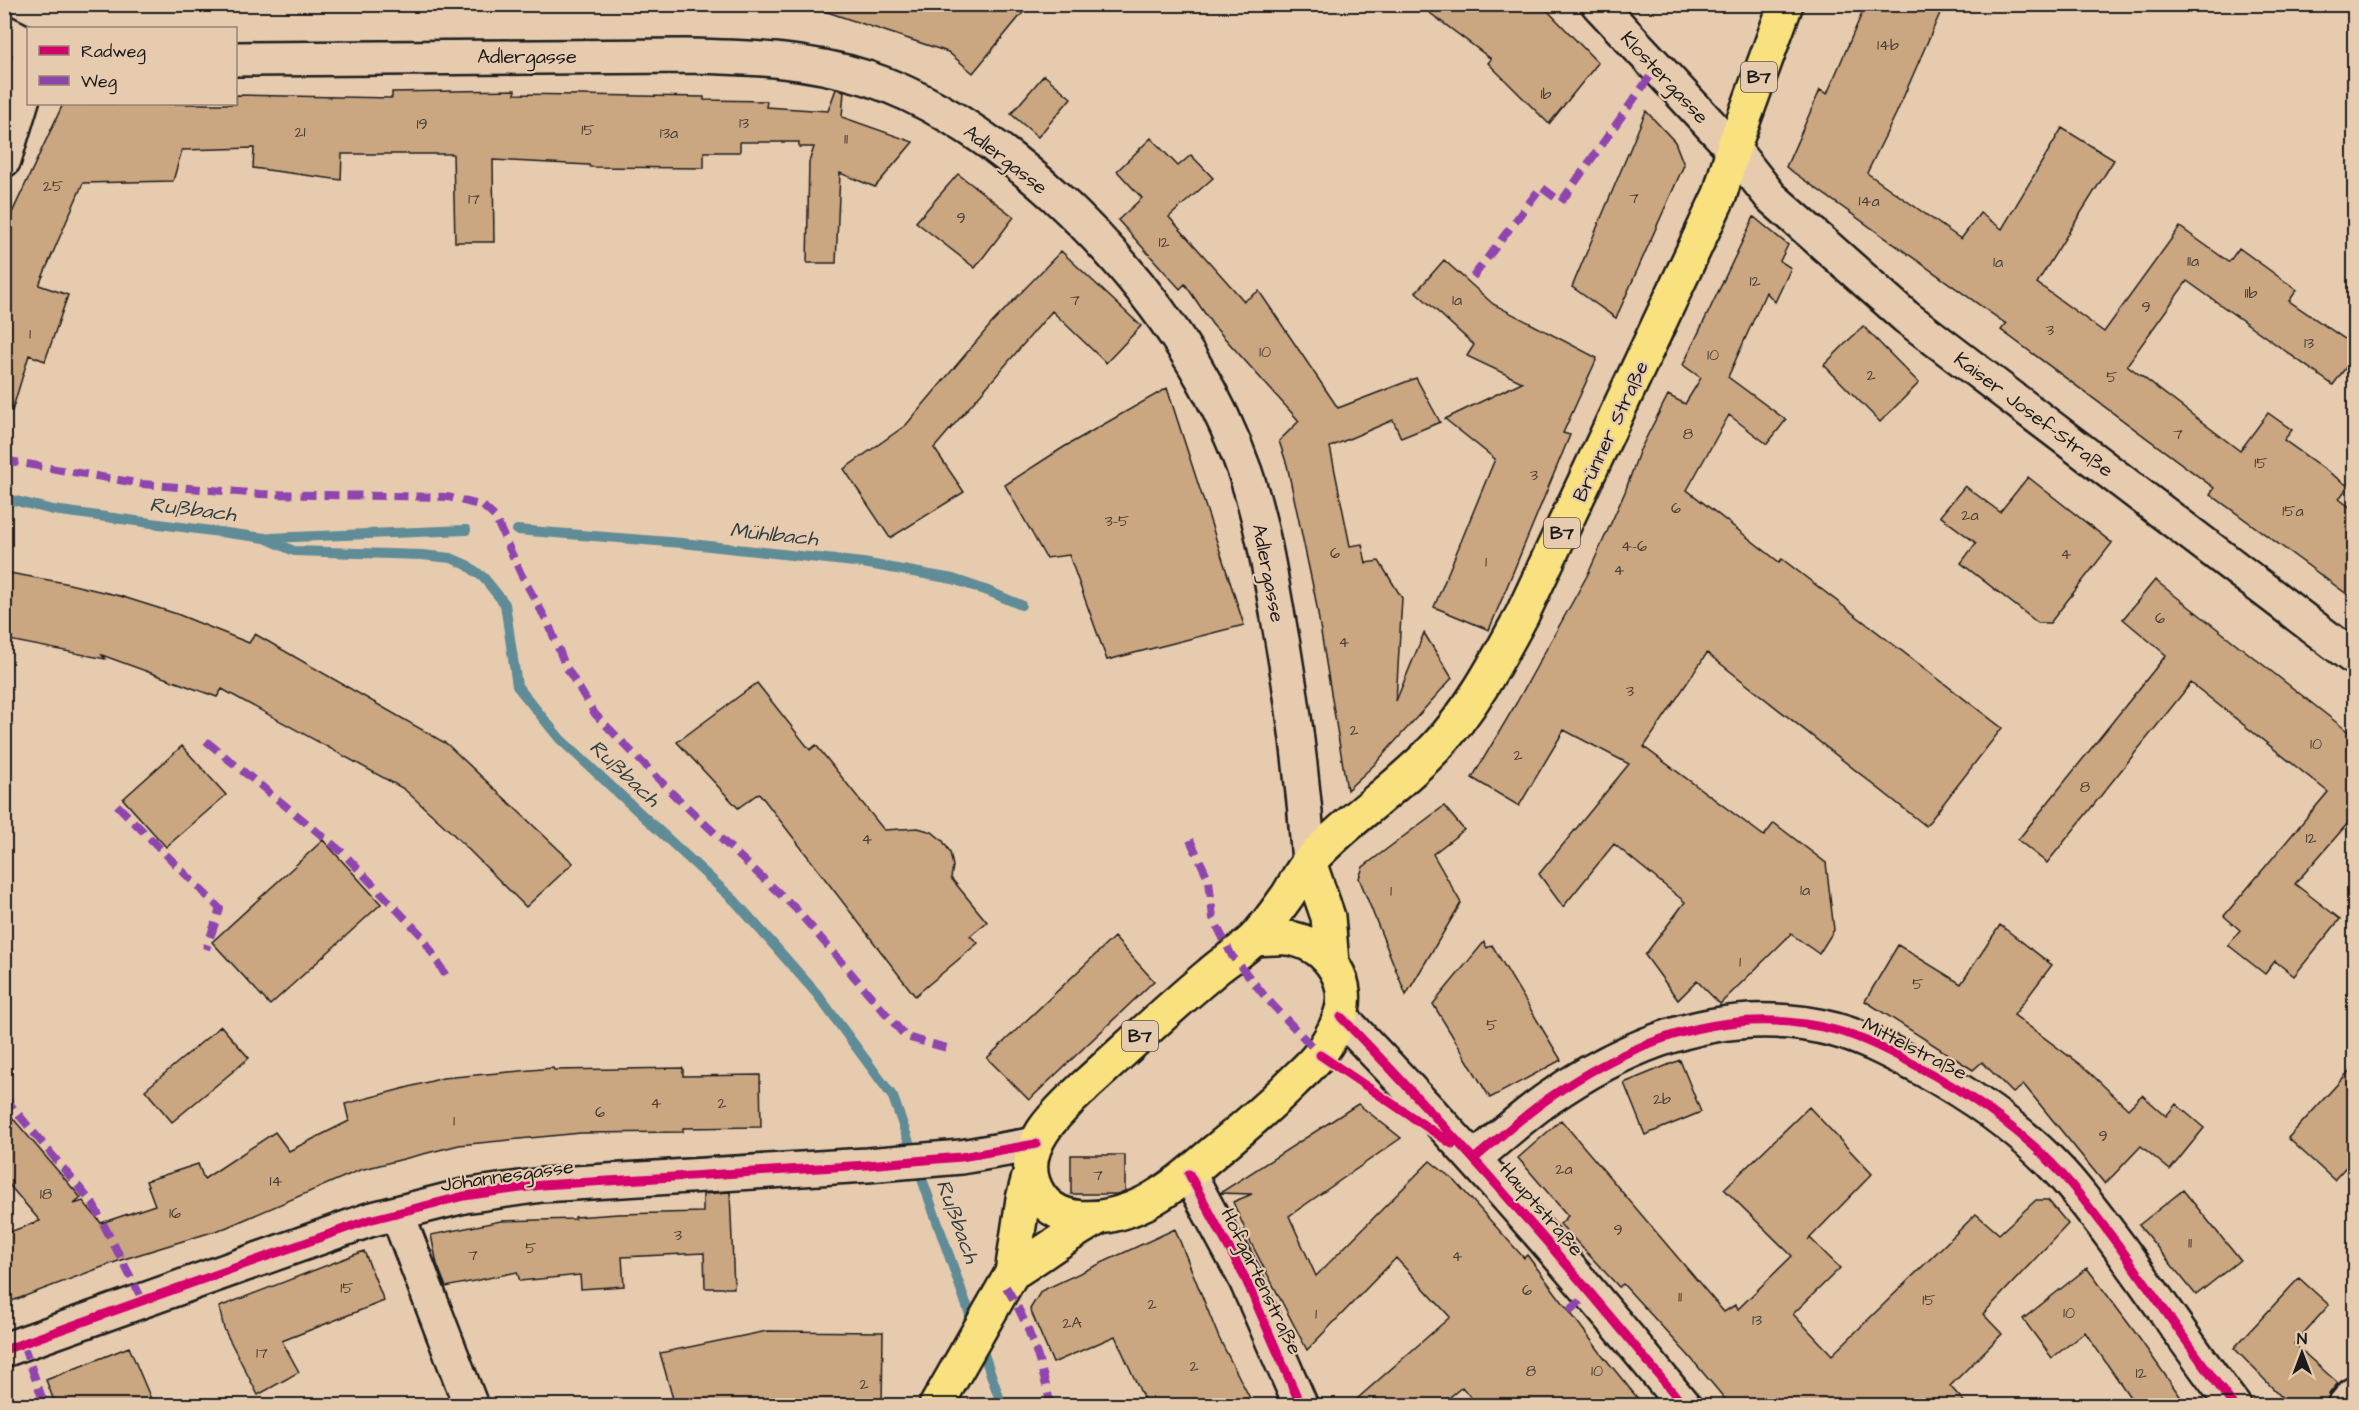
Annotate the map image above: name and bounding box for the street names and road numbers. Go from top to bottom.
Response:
street label: Klostergasse [1613,25,1715,131]
street label: Adlergasse [477,43,577,72]
road number: B7 [1741,62,1777,92]
street label: Adlergasse [957,118,1053,202]
street label: Kaiser Josef-Straße [1948,345,2119,484]
street label: Brünner Straße [1566,356,1656,506]
road number: B7 [1544,518,1580,548]
street label: Adlergasse [1244,522,1291,625]
street label: Mittelstraße [1857,1011,1972,1087]
road number: B7 [1122,1021,1158,1051]
street label: Johannesgasse [439,1153,576,1200]
street label: Hauptstraße [1493,1157,1590,1263]
street label: Hofgartenstraße [1213,1203,1309,1360]

